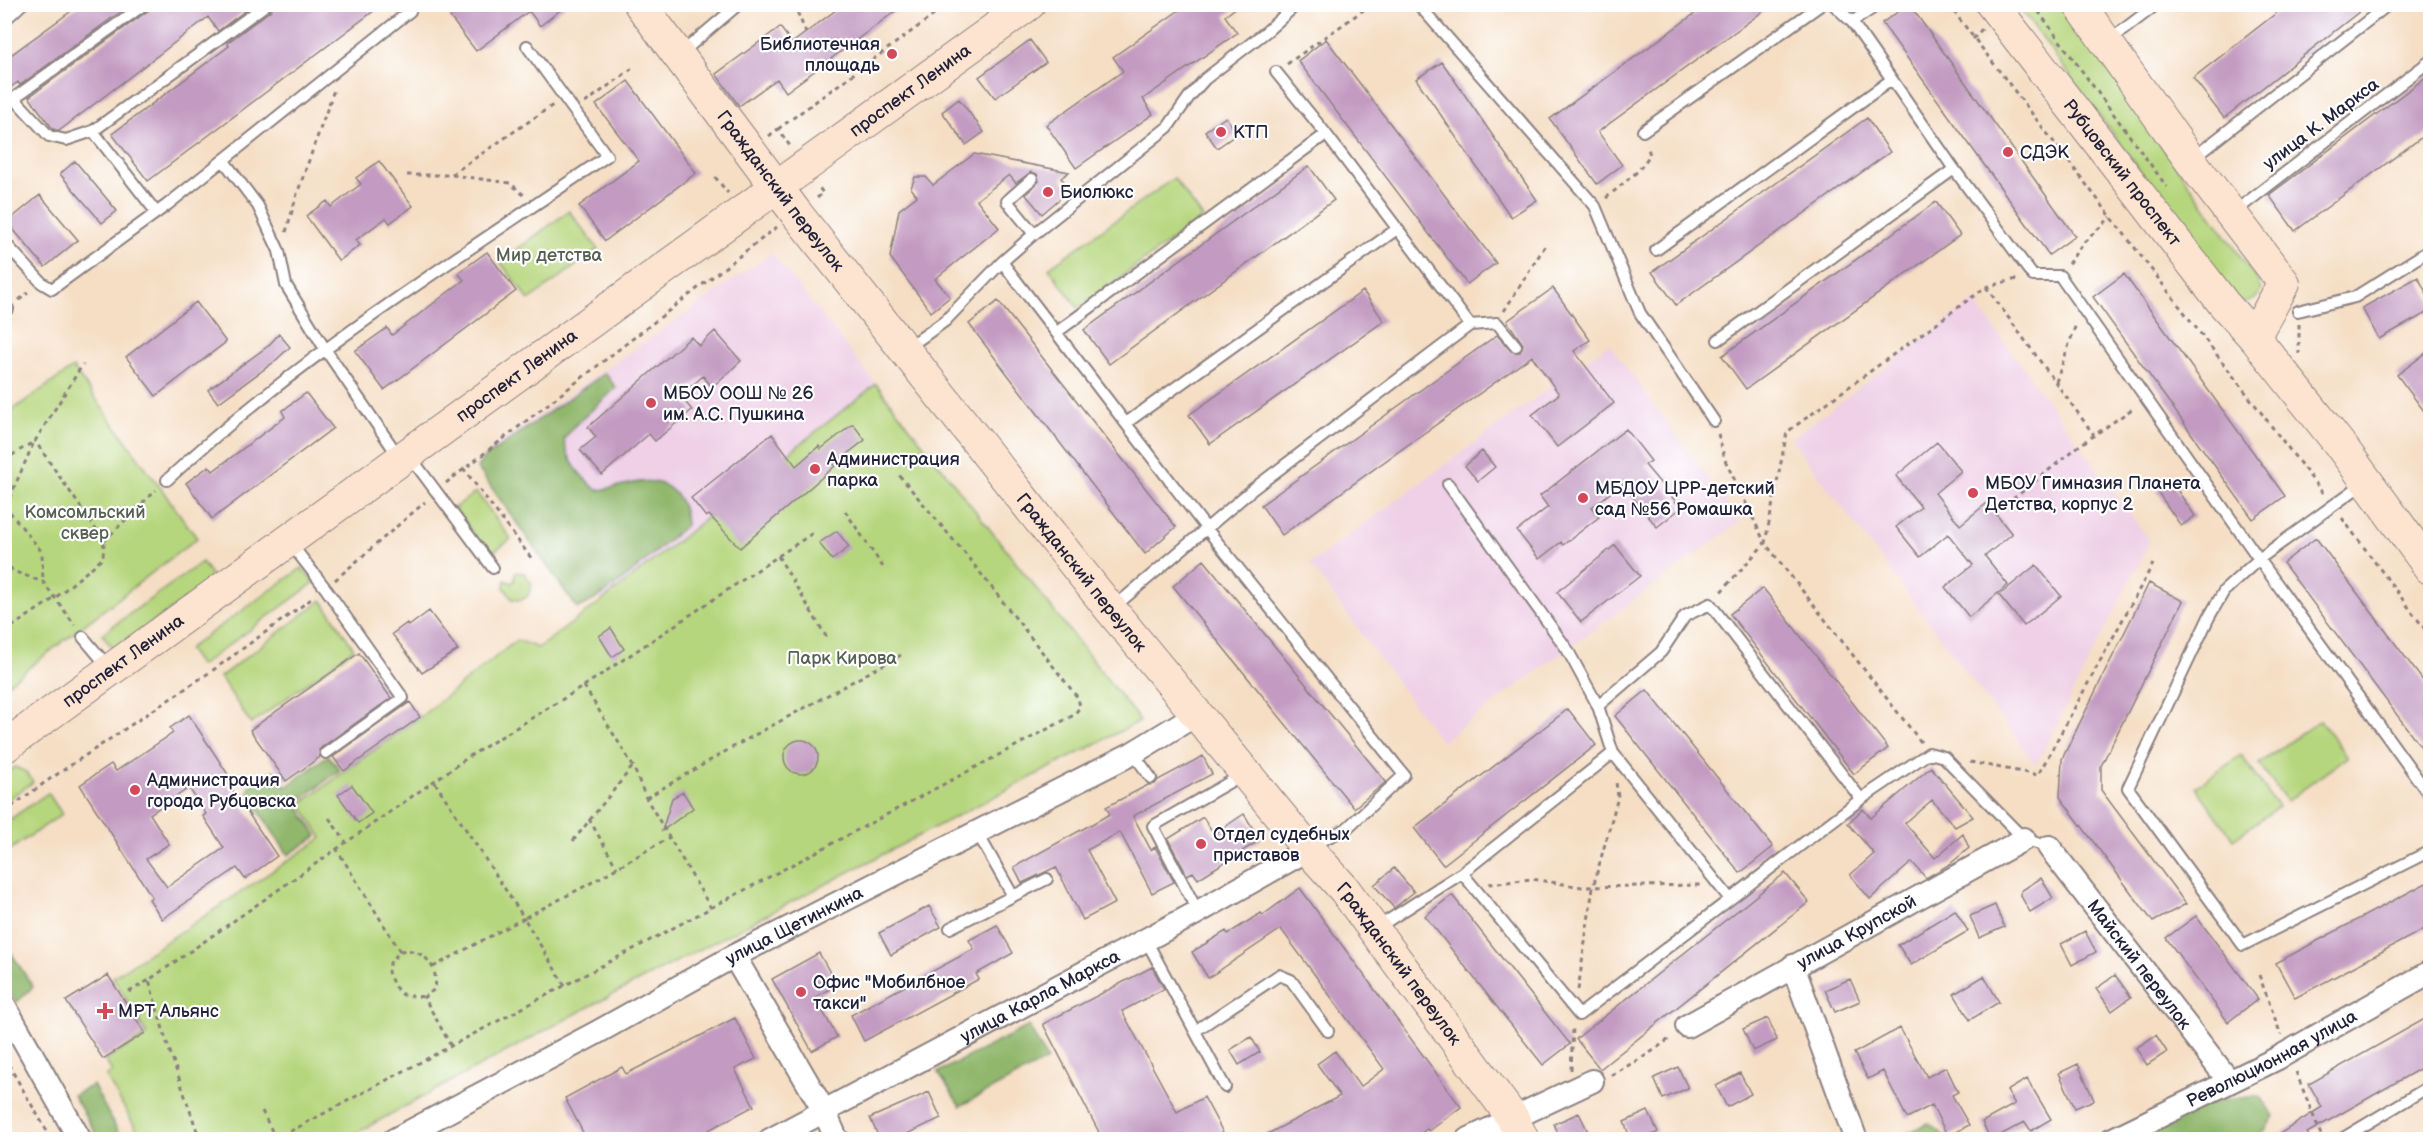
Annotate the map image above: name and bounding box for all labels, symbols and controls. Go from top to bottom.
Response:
place label: Библиотечная площадь [760,34,880,76]
street label: проспект Ленина [845,39,975,141]
marker: Библиотечная площадь [885,47,899,61]
street label: улица К. Маркса [2259,74,2383,174]
street label: Рубцовский проспект [2059,95,2186,251]
street label: Гражданский переулок [713,106,849,276]
place label: КТП [1233,122,1269,143]
marker: КТП [1214,125,1228,139]
place label: СДЭК [2020,142,2069,163]
marker: СДЭК [2001,145,2015,159]
place label: Биолюкс [1060,182,1134,203]
marker: Биолюкс [1041,185,1055,199]
park label: Мир детства [496,245,603,266]
street label: проспект Ленина [452,324,582,426]
place label: МБОУ ООШ № 26 им. А.С. Пушкина [663,383,813,425]
marker: МБОУ ООШ № 26 им. А.С. Пушкина [644,396,658,410]
place label: Администрация парка [826,449,960,491]
marker: Администрация парка [808,462,822,476]
place label: МБОУ Гимназия Планета Детства, корпус 2 [1985,473,2201,515]
place label: МБДОУ ЦРР-детский сад №56 Ромашка [1595,478,1775,520]
marker: МБОУ Гимназия Планета Детства, корпус 2 [1966,486,1980,500]
street label: Гражданский переулок [1012,489,1152,656]
marker: МБДОУ ЦРР-детский сад №56 Ромашка [1576,491,1590,505]
park label: Комсомльский сквер [25,502,145,544]
street label: проспект Ленина [58,610,188,712]
park label: Парк Кирова [787,648,897,669]
place label: Администрация города Рубцовска [146,770,297,812]
marker: Администрация города Рубцовска [128,783,142,797]
place label: Отдел судебных приставов [1213,824,1350,866]
marker: Отдел судебных приставов [1194,837,1208,851]
street label: Гражданский переулок [1332,878,1466,1050]
street label: улица Щетинкина [722,882,867,969]
street label: улица Крупской [1793,890,1920,973]
street label: Майский переулок [2083,895,2196,1034]
street label: улица Карла Маркса [957,945,1124,1047]
place label: Офис "Мобилбное такси" [813,972,966,1014]
marker: Офис "Мобилбное такси" [794,985,808,999]
place label: МРТ Альянс [118,1001,219,1022]
marker: МРТ Альянс [96,1002,114,1020]
street label: Революционная улица [2183,1005,2361,1112]

